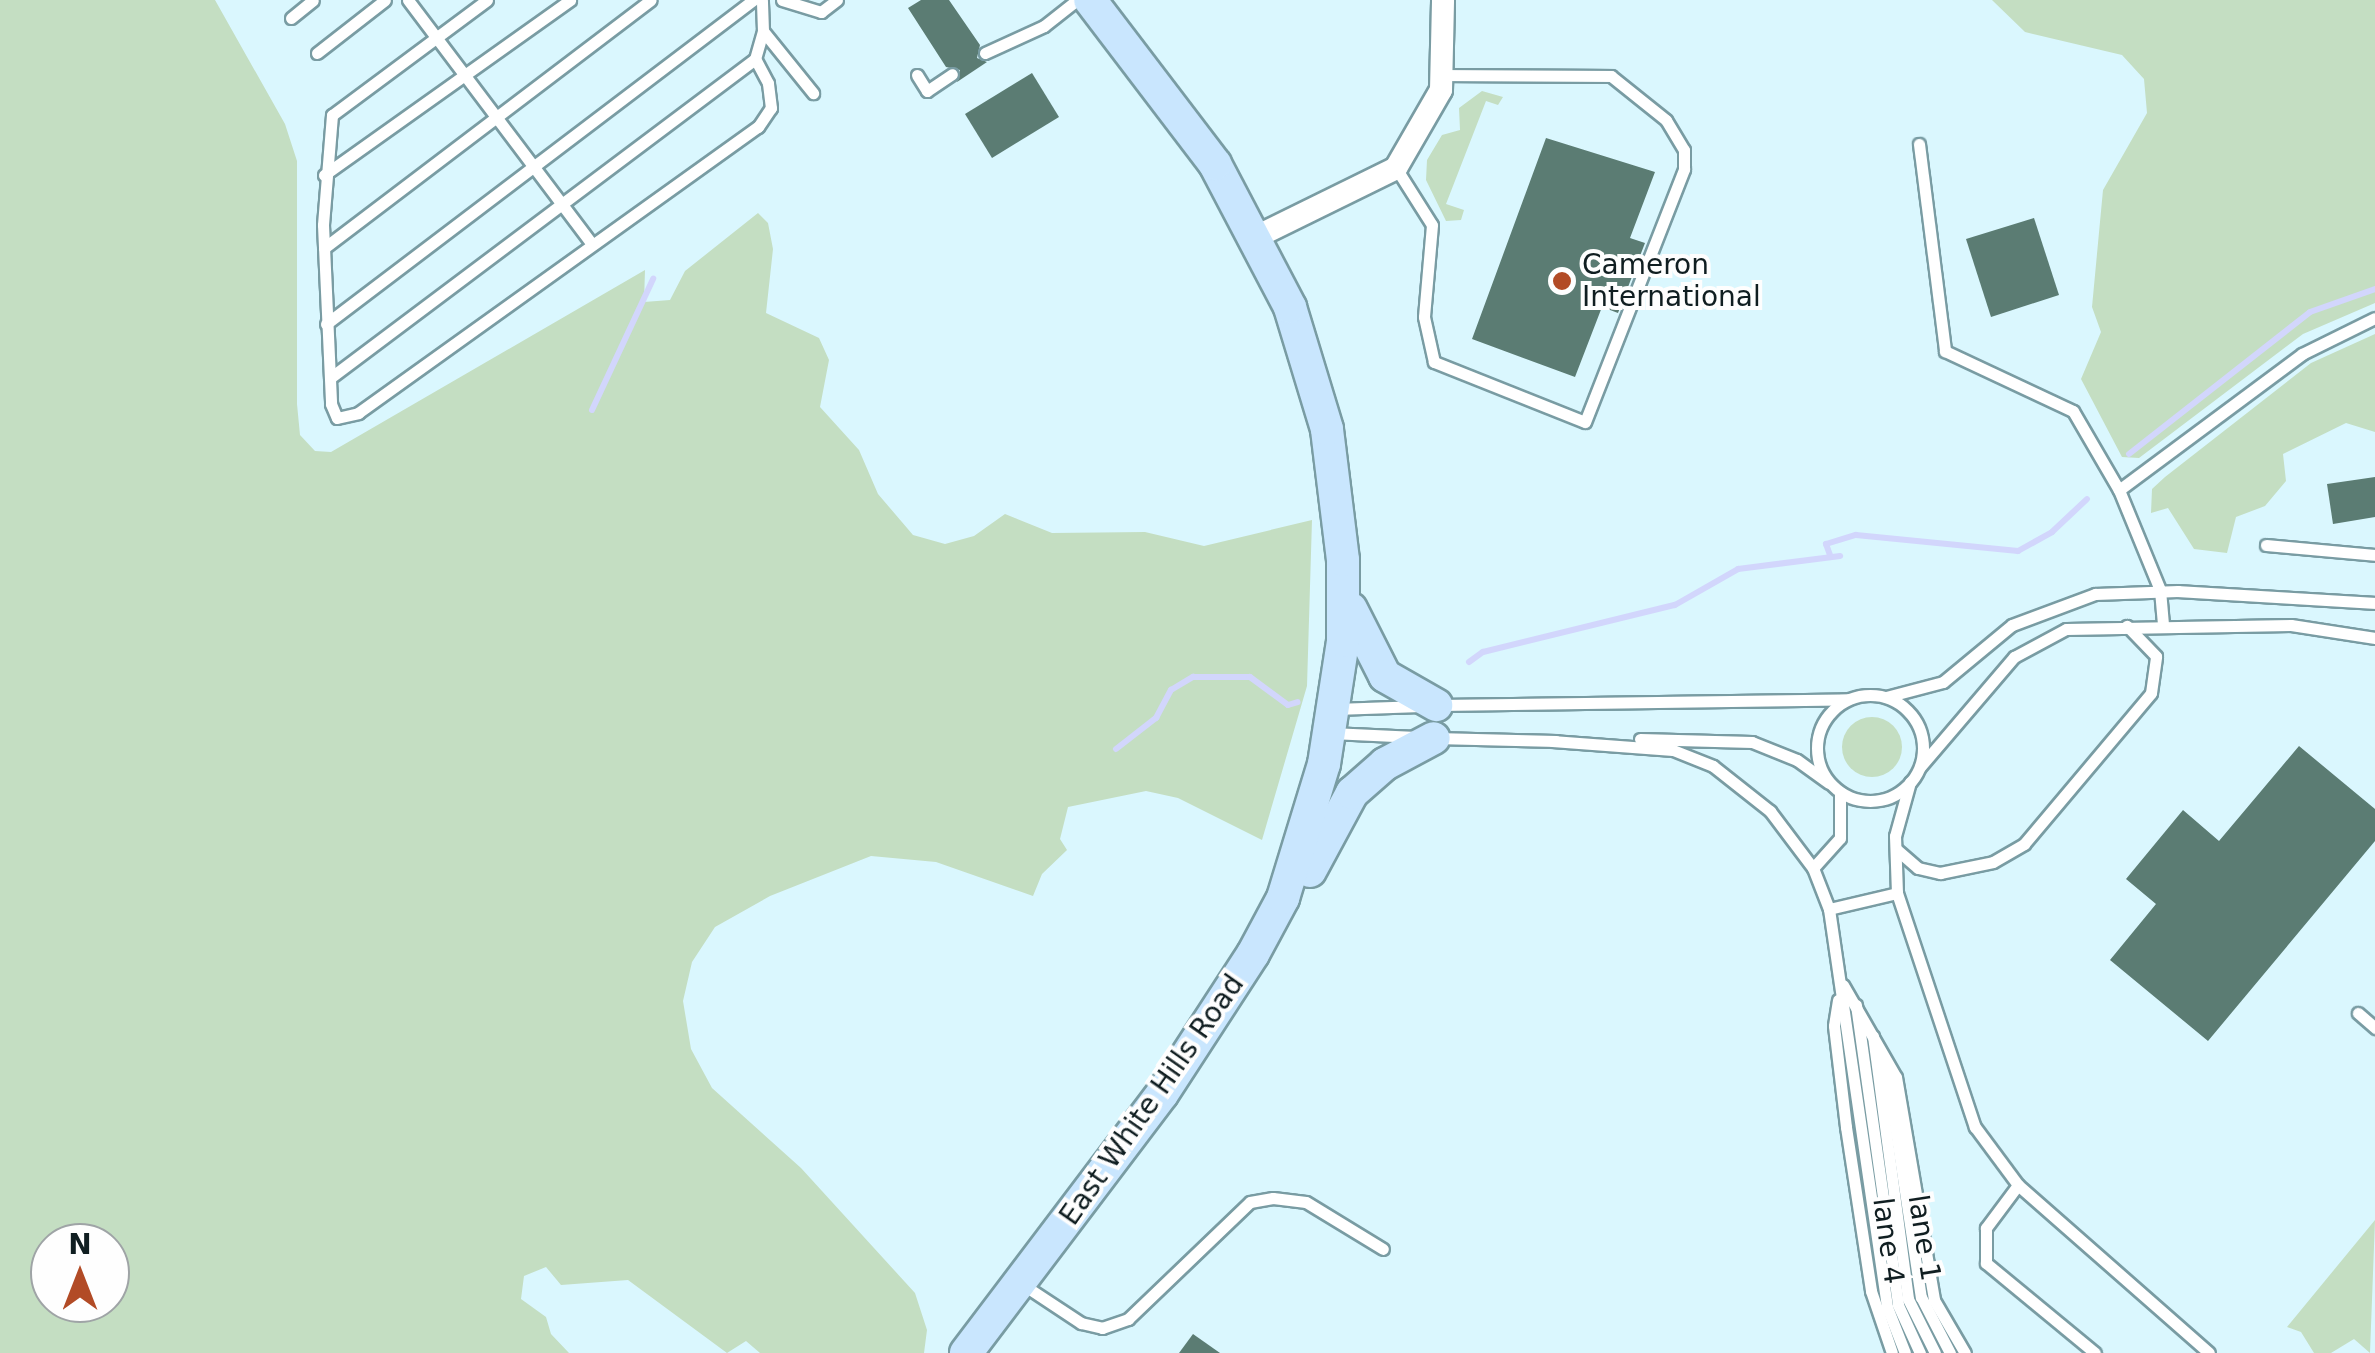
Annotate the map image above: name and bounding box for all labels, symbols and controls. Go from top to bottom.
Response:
place label: Cameron International [1582,248,1761,314]
marker: Cameron International [1551,270,1573,292]
street label: East White Hills Road [1053,968,1251,1232]
street label: lane 1 [1901,1193,1947,1283]
street label: lane 4 [1865,1196,1911,1286]
north arrow [30,1223,130,1323]
text: N [68,1228,92,1261]

